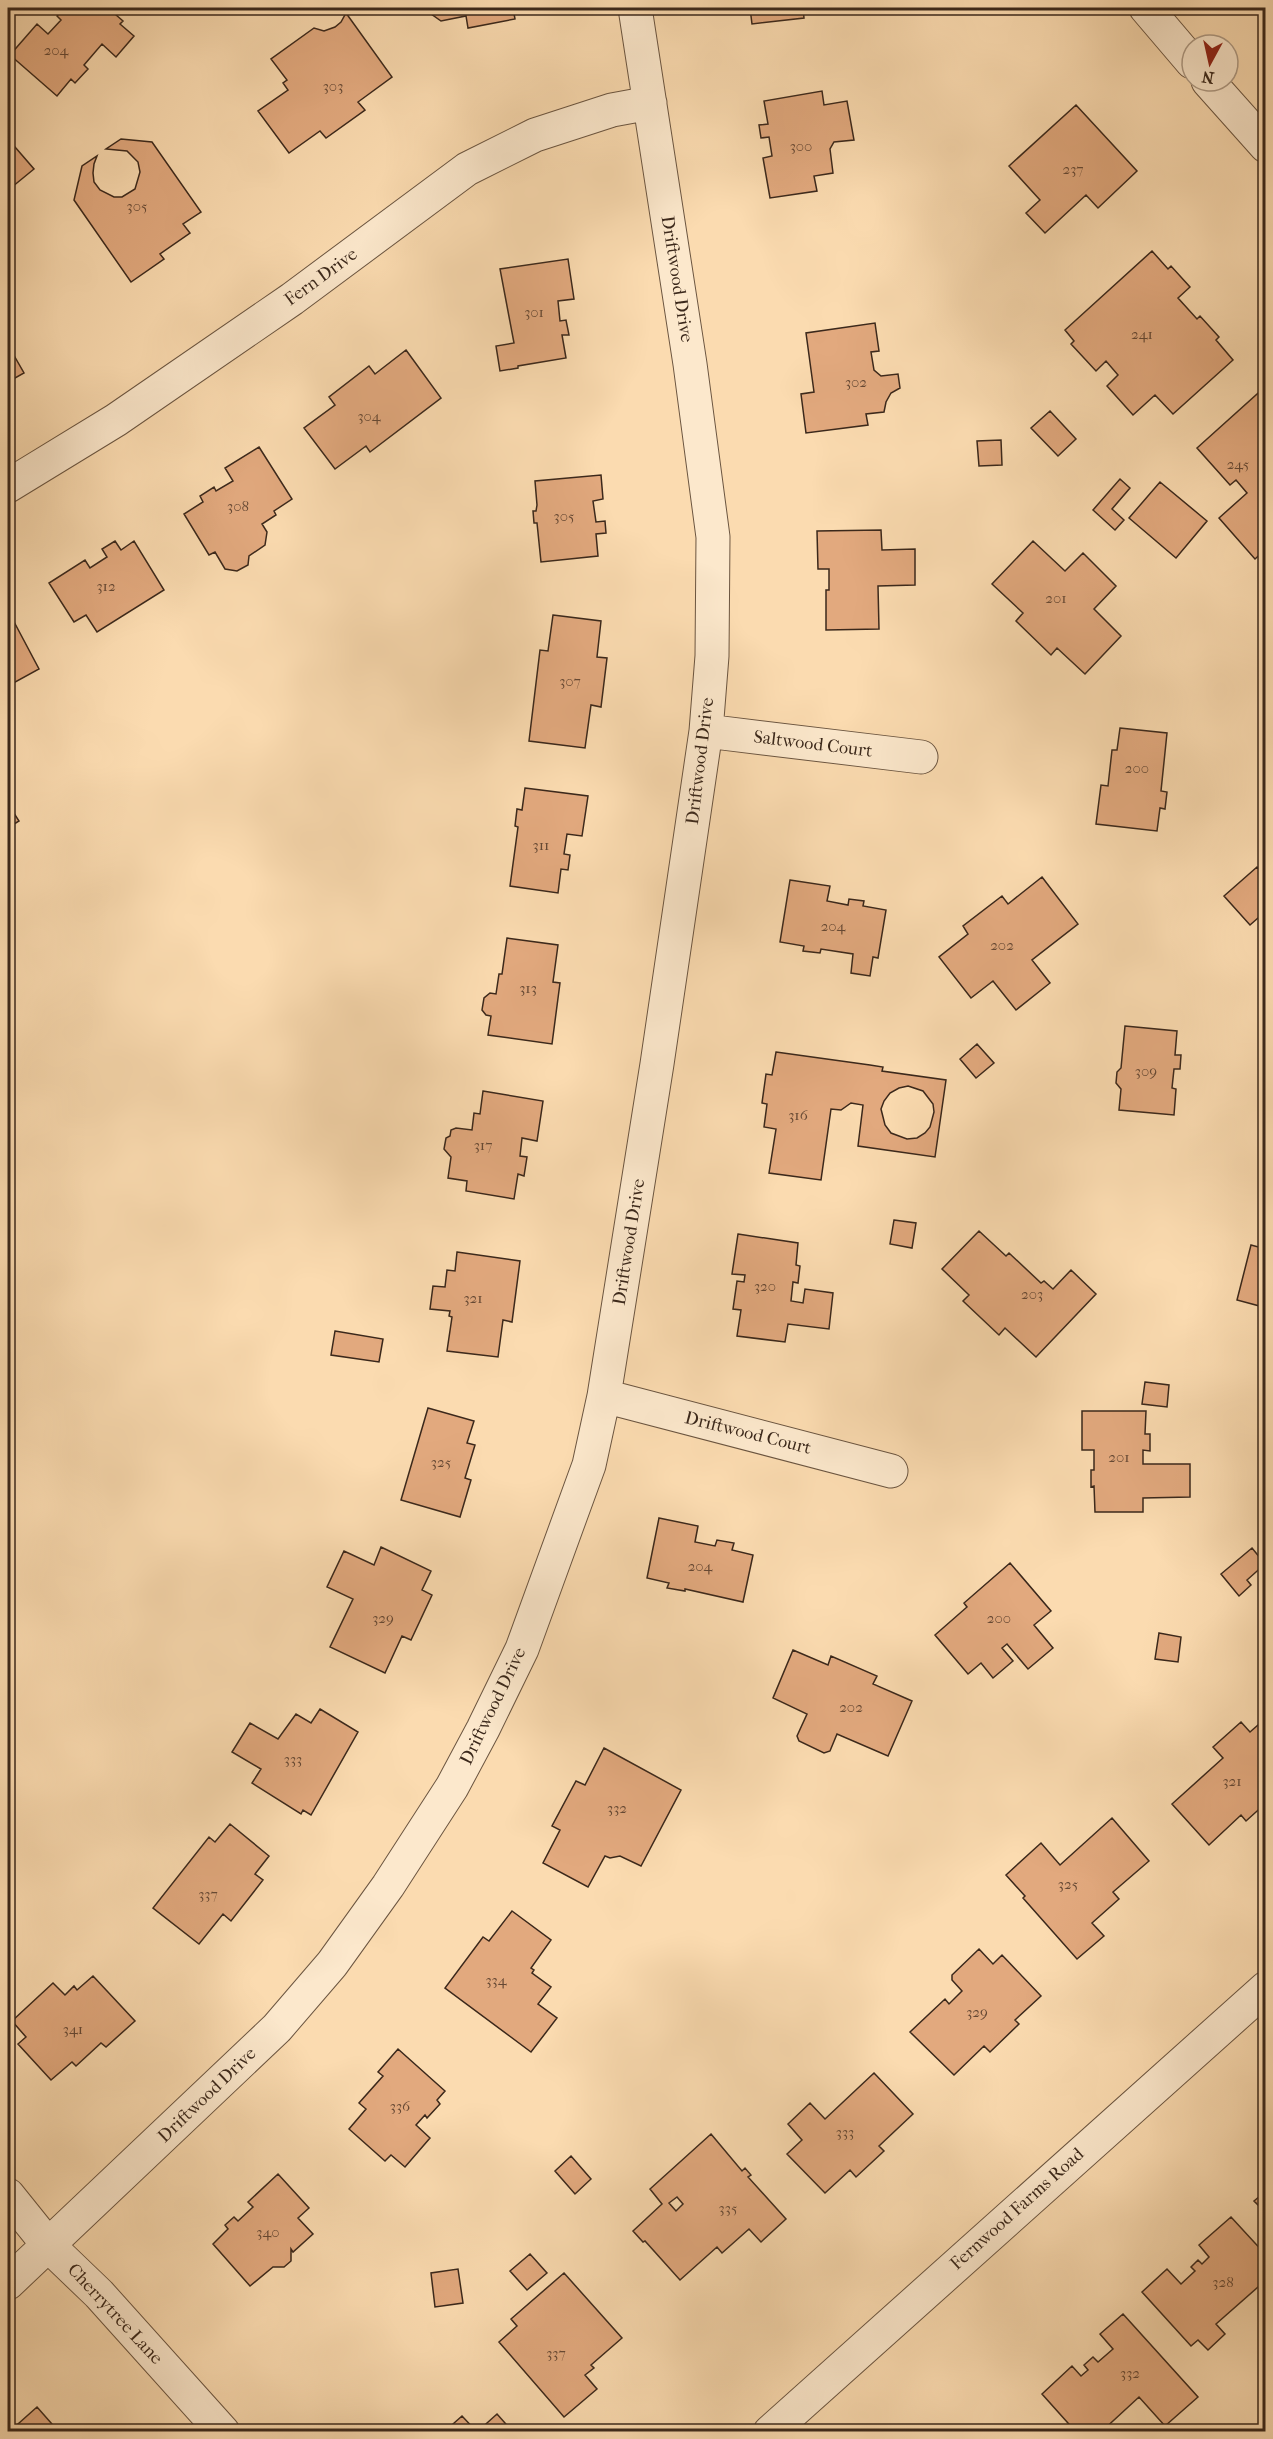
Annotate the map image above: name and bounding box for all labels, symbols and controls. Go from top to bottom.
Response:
north arrow [1180,33,1240,93]
house number: 204 [44,41,69,59]
text: N [1200,67,1215,88]
house number: 303 [323,77,343,95]
house number: 300 [790,137,812,155]
house number: 237 [1062,160,1084,178]
house number: 305 [127,197,147,215]
street label: Driftwood Drive [657,214,697,344]
street label: Fern Drive [281,244,361,310]
house number: 301 [524,303,544,321]
house number: 241 [1131,325,1153,343]
house number: 302 [845,373,867,391]
house number: 304 [357,407,382,425]
house number: 245 [1227,455,1249,473]
house number: 308 [227,497,249,515]
house number: 305 [554,507,574,525]
house number: 312 [96,577,116,595]
house number: 201 [1045,589,1067,607]
house number: 307 [559,672,581,690]
street label: Driftwood Drive [682,696,718,826]
street label: Saltwood Court [752,726,874,762]
house number: 200 [1125,759,1149,777]
house number: 311 [533,836,549,854]
house number: 204 [821,917,846,935]
house number: 202 [990,936,1014,954]
house number: 313 [519,979,537,997]
house number: 309 [1135,1062,1157,1080]
house number: 316 [788,1106,809,1124]
house number: 317 [474,1136,492,1154]
street label: Driftwood Drive [609,1177,649,1307]
house number: 320 [754,1277,776,1295]
house number: 203 [1021,1285,1043,1303]
house number: 321 [463,1289,483,1307]
street label: Driftwood Court [683,1407,814,1459]
house number: 201 [1108,1448,1130,1466]
house number: 325 [431,1453,451,1471]
house number: 204 [688,1557,713,1575]
house number: 329 [372,1609,394,1627]
house number: 200 [987,1609,1011,1627]
street label: Driftwood Drive [456,1644,531,1768]
house number: 202 [839,1698,863,1716]
house number: 333 [284,1750,302,1768]
house number: 321 [1222,1772,1242,1790]
house number: 332 [607,1799,627,1817]
house number: 325 [1058,1875,1078,1893]
house number: 337 [198,1885,218,1903]
house number: 334 [485,1971,508,1989]
house number: 329 [966,2003,988,2021]
house number: 341 [63,2020,83,2038]
street label: Driftwood Drive [154,2043,260,2147]
house number: 336 [390,2097,411,2115]
house number: 333 [836,2123,854,2141]
street label: Fernwood Farms Road [946,2143,1088,2274]
house number: 335 [719,2199,737,2217]
house number: 340 [256,2223,280,2241]
street label: Cherrytree Lane [63,2259,167,2369]
house number: 328 [1212,2273,1234,2291]
house number: 337 [546,2344,566,2362]
house number: 332 [1120,2364,1140,2382]

